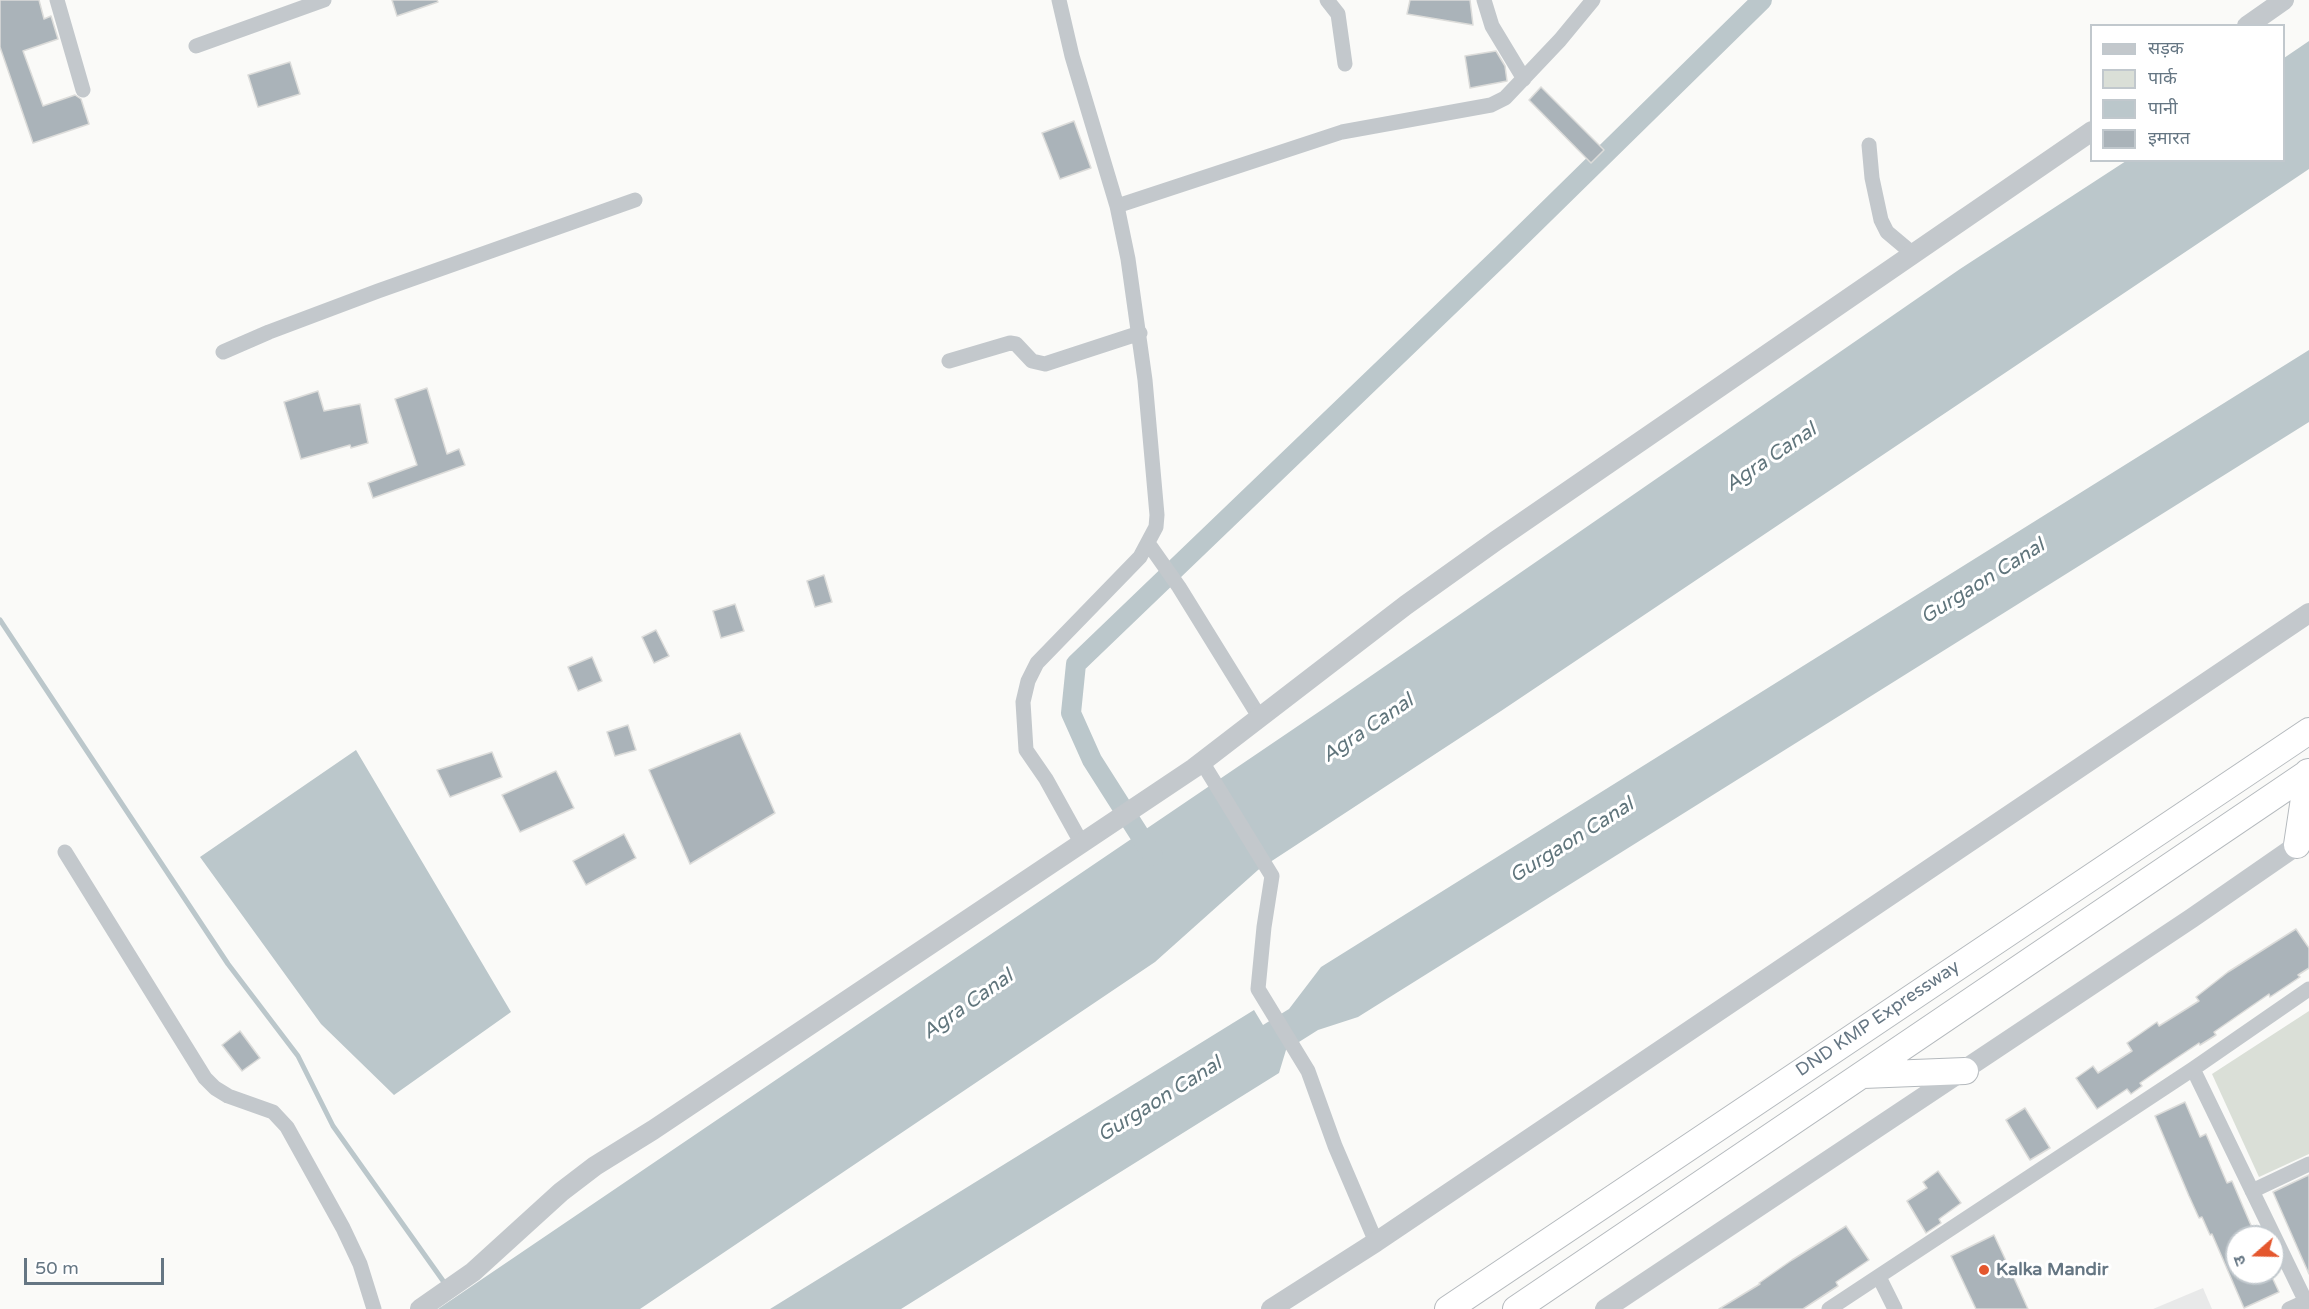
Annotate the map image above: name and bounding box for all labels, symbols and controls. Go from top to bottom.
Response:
legend [2090,24,2285,162]
text: सड़क [2148,37,2184,59]
text: पार्क [2148,67,2177,89]
text: पानी [2148,97,2178,119]
text: इमारत [2148,127,2190,149]
water label: Agra Canal [1721,419,1821,497]
water label: Gurgaon Canal [1917,534,2049,630]
water label: Agra Canal [1318,690,1418,768]
water label: Gurgaon Canal [1506,793,1638,889]
street label: DND KMP Expressway [1792,956,1964,1082]
water label: Agra Canal [918,965,1018,1045]
water label: Gurgaon Canal [1094,1052,1226,1148]
north arrow [2225,1225,2285,1285]
scale bar [27,1246,166,1284]
text: उ [2229,1253,2251,1268]
text: 50 m [35,1257,79,1279]
place label: Kalka Mandir [1996,1259,2108,1281]
marker: Kalka Mandir [1977,1263,1991,1277]

